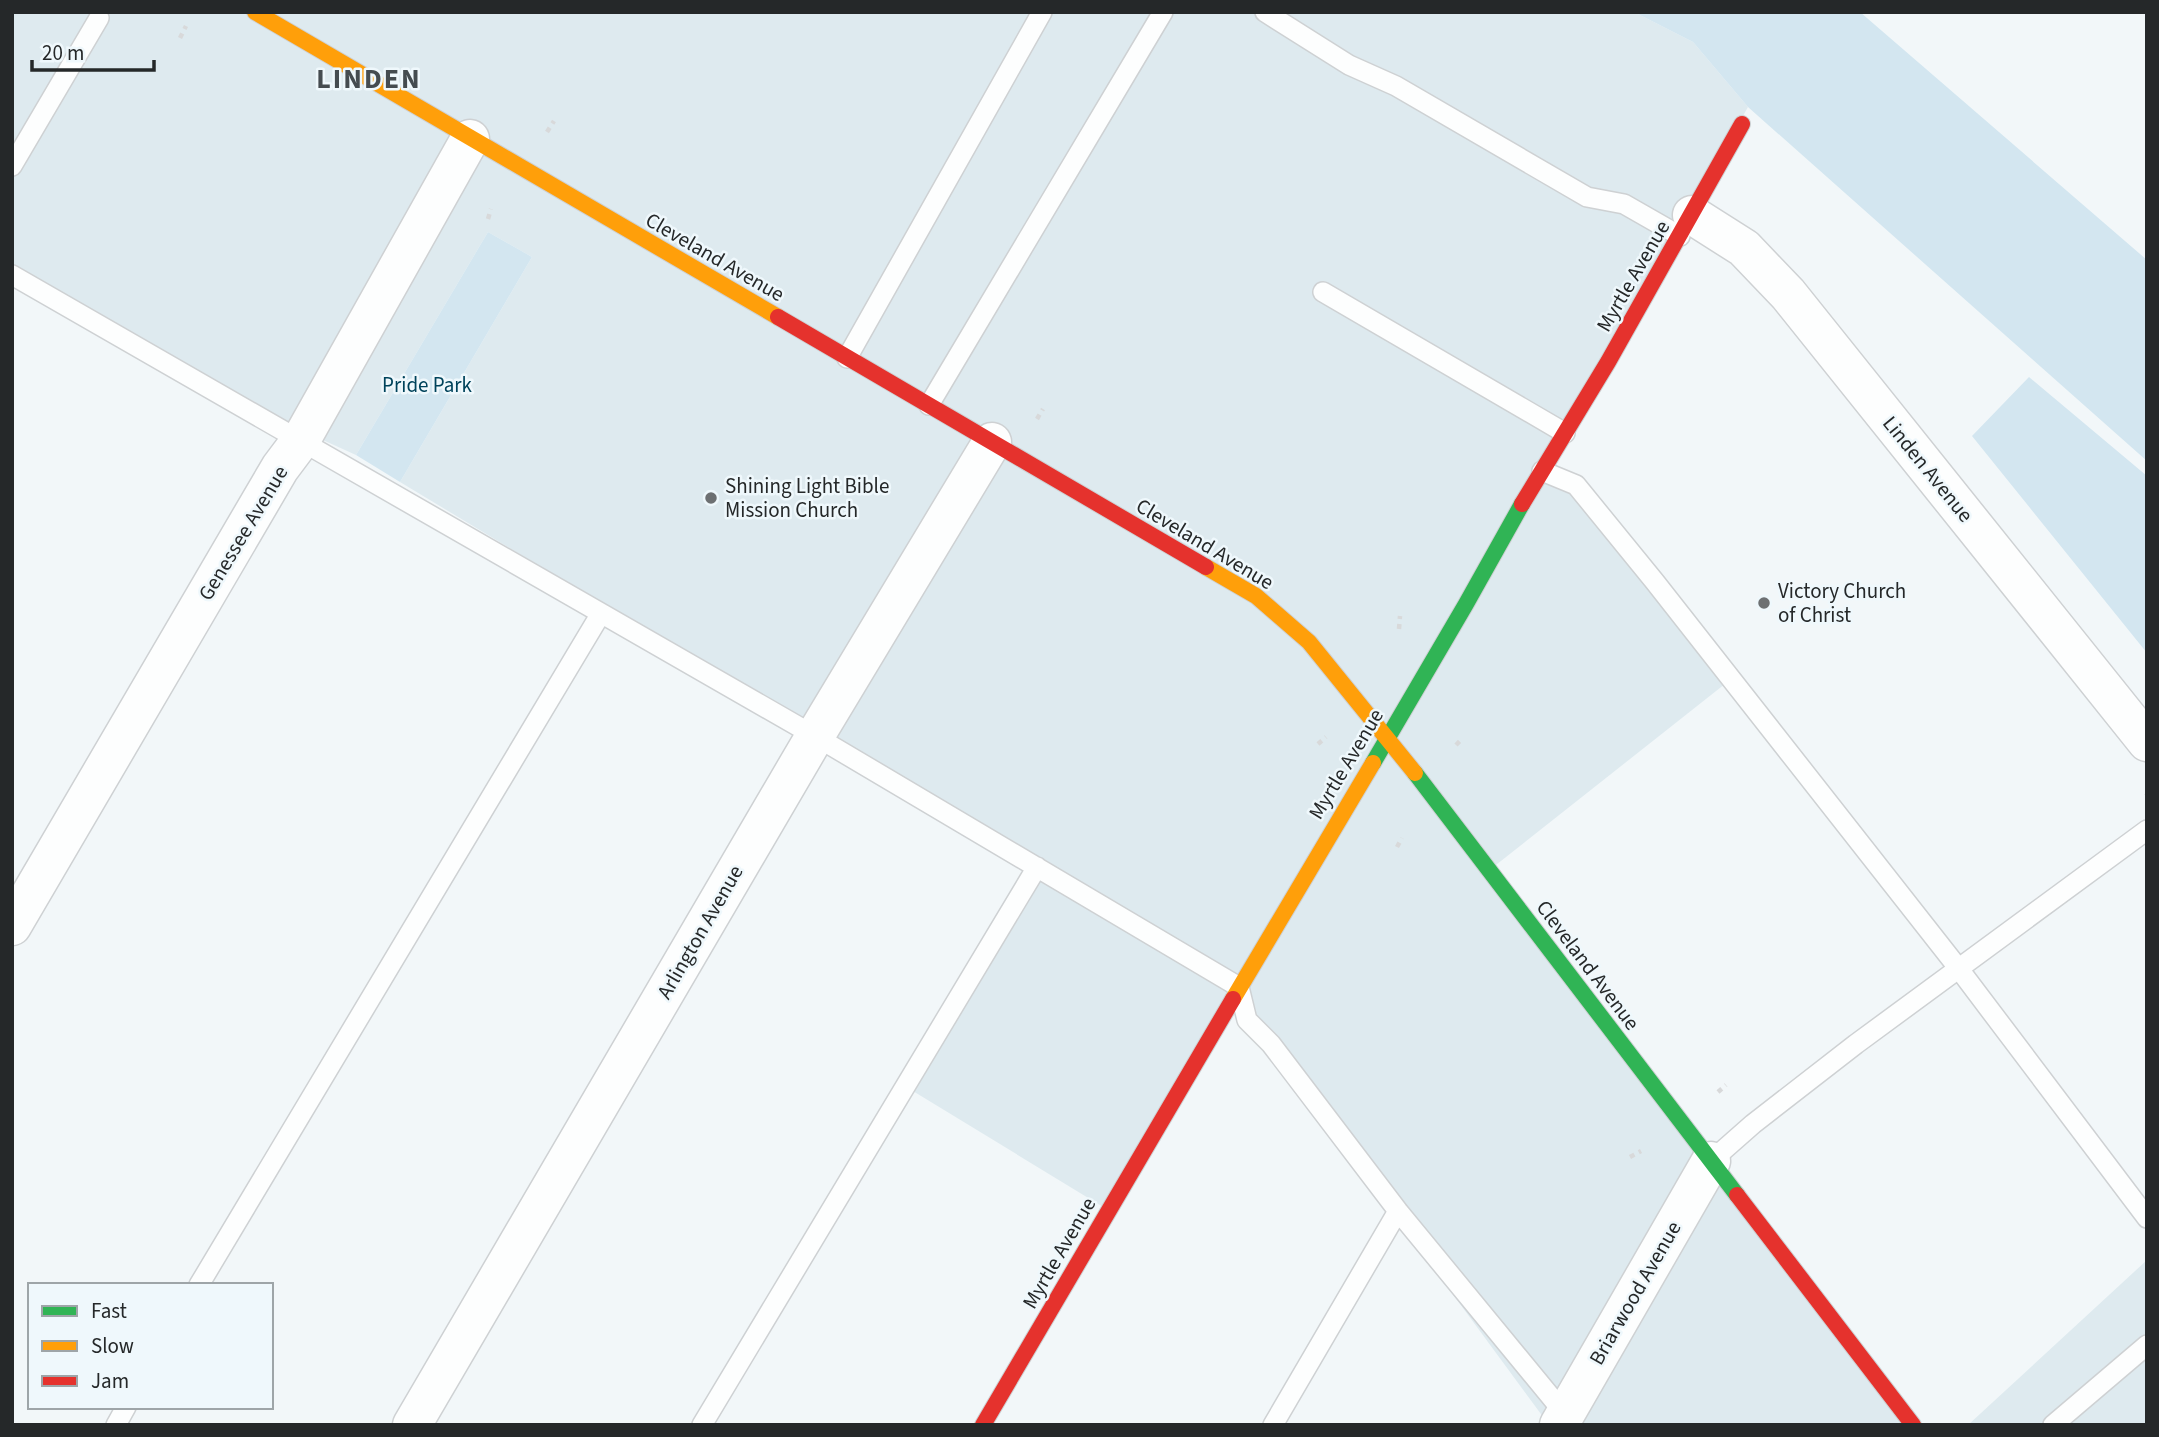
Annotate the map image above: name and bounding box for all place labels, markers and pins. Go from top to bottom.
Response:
place label: Shining Light Bible Mission Church [725,471,889,525]
marker: Shining Light Bible Mission Church [703,490,719,506]
place label: Victory Church of Christ [1778,576,1906,630]
marker: Victory Church of Christ [1756,595,1772,611]

